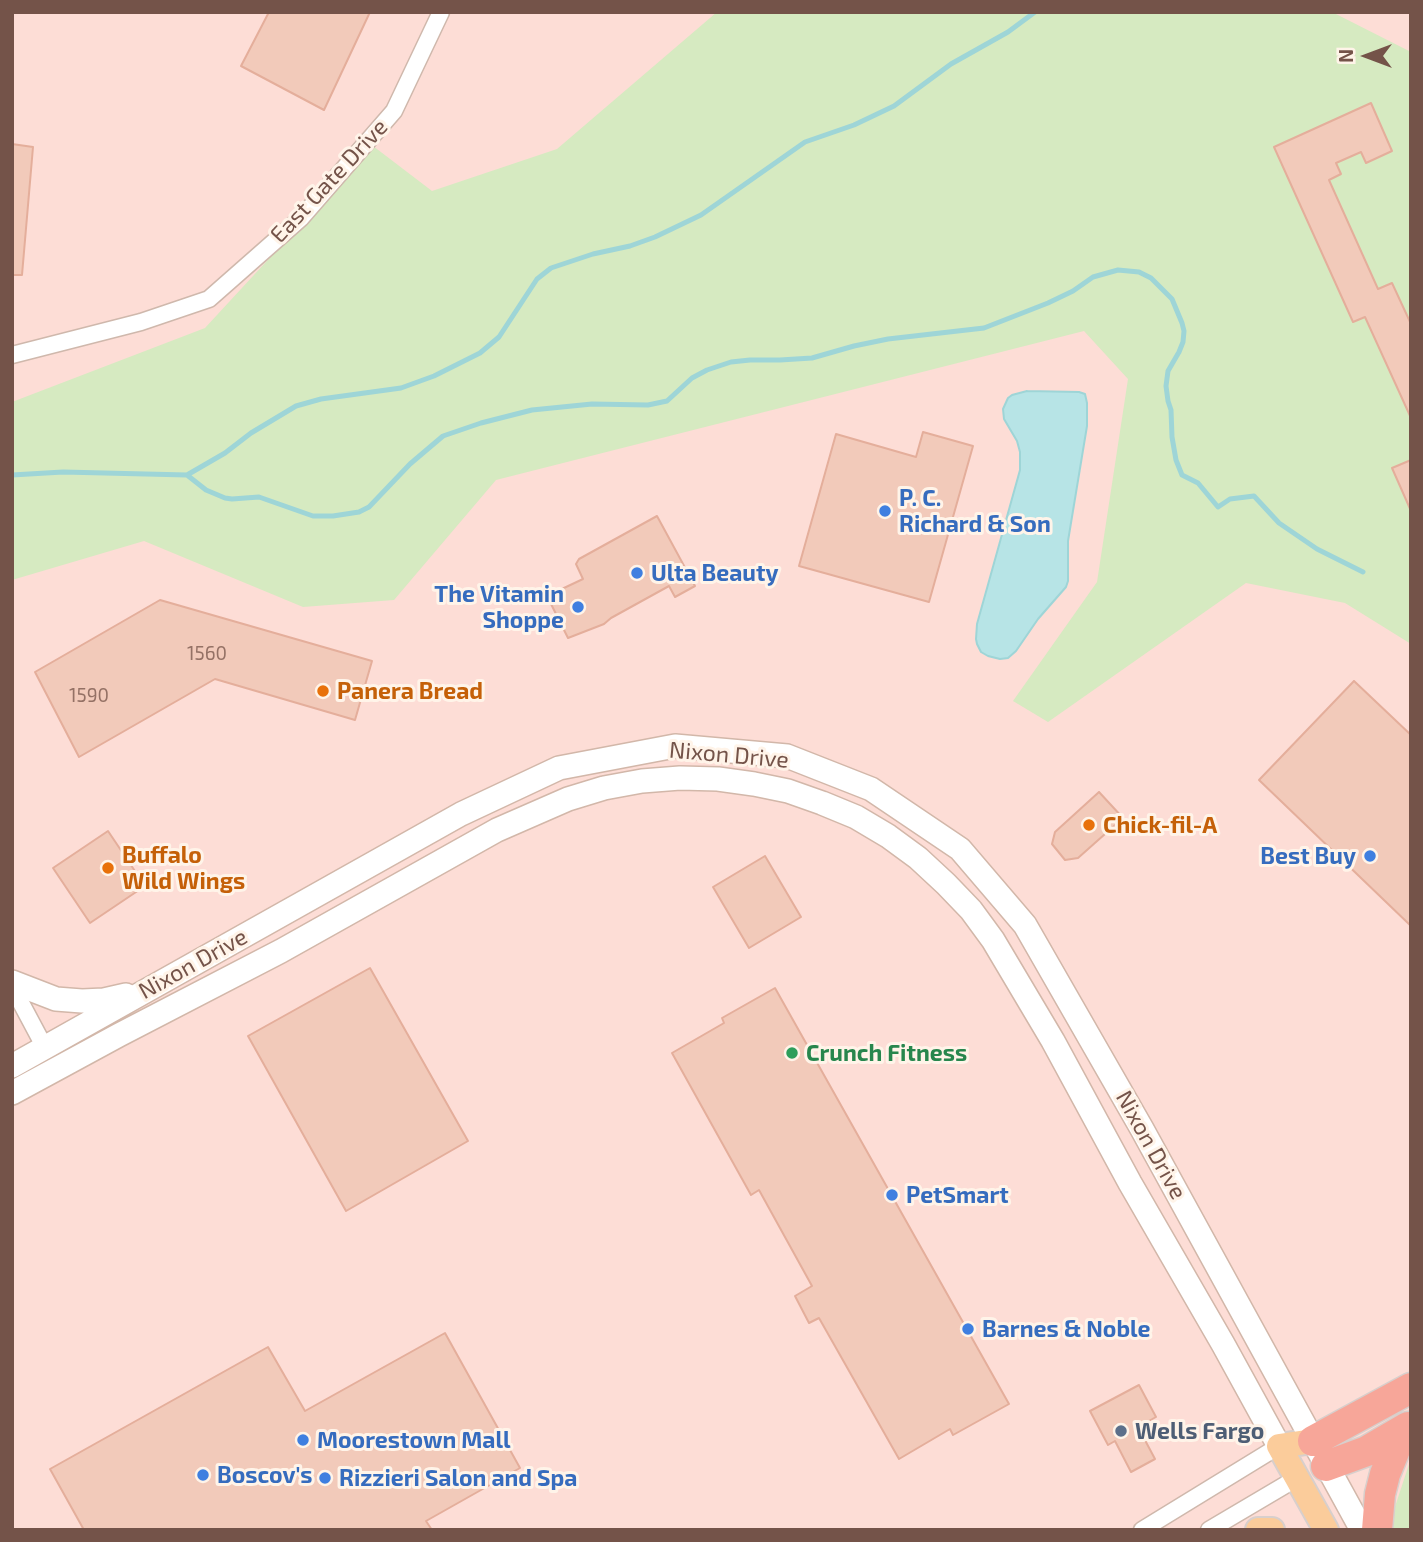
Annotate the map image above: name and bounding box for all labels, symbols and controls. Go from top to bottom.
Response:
north arrow [1332,21,1402,91]
text: N [1334,49,1357,63]
street label: East Gate Drive [265,113,393,249]
place label: P. C. Richard & Son [899,484,1051,538]
marker: P. C. Richard & Son [877,503,893,519]
place label: Ulta Beauty [651,559,778,587]
marker: Ulta Beauty [629,565,645,581]
place label: The Vitamin Shoppe [434,580,564,634]
marker: The Vitamin Shoppe [570,599,586,615]
house number: 1560 [187,643,227,665]
place label: Panera Bread [337,677,483,705]
marker: Panera Bread [315,683,331,699]
house number: 1590 [69,685,109,707]
street label: Nixon Drive [668,736,790,774]
place label: Chick-fil-A [1103,811,1217,839]
marker: Chick-fil-A [1081,817,1097,833]
place label: Buffalo Wild Wings [122,841,245,895]
place label: Best Buy [1260,842,1356,870]
marker: Best Buy [1362,848,1378,864]
marker: Buffalo Wild Wings [100,860,116,876]
street label: Nixon Drive [134,923,252,1005]
place label: Crunch Fitness [806,1039,967,1067]
marker: Crunch Fitness [784,1045,800,1061]
street label: Nixon Drive [1110,1086,1192,1204]
place label: PetSmart [906,1181,1009,1209]
marker: PetSmart [884,1187,900,1203]
place label: Barnes & Noble [982,1315,1151,1343]
marker: Barnes & Noble [960,1321,976,1337]
place label: Wells Fargo [1135,1417,1264,1445]
marker: Wells Fargo [1113,1423,1129,1439]
place label: Moorestown Mall [317,1426,510,1454]
marker: Moorestown Mall [295,1432,311,1448]
place label: Boscov's [217,1461,313,1489]
place label: Rizzieri Salon and Spa [339,1464,577,1492]
marker: Boscov's [195,1467,211,1483]
marker: Rizzieri Salon and Spa [317,1470,333,1486]

